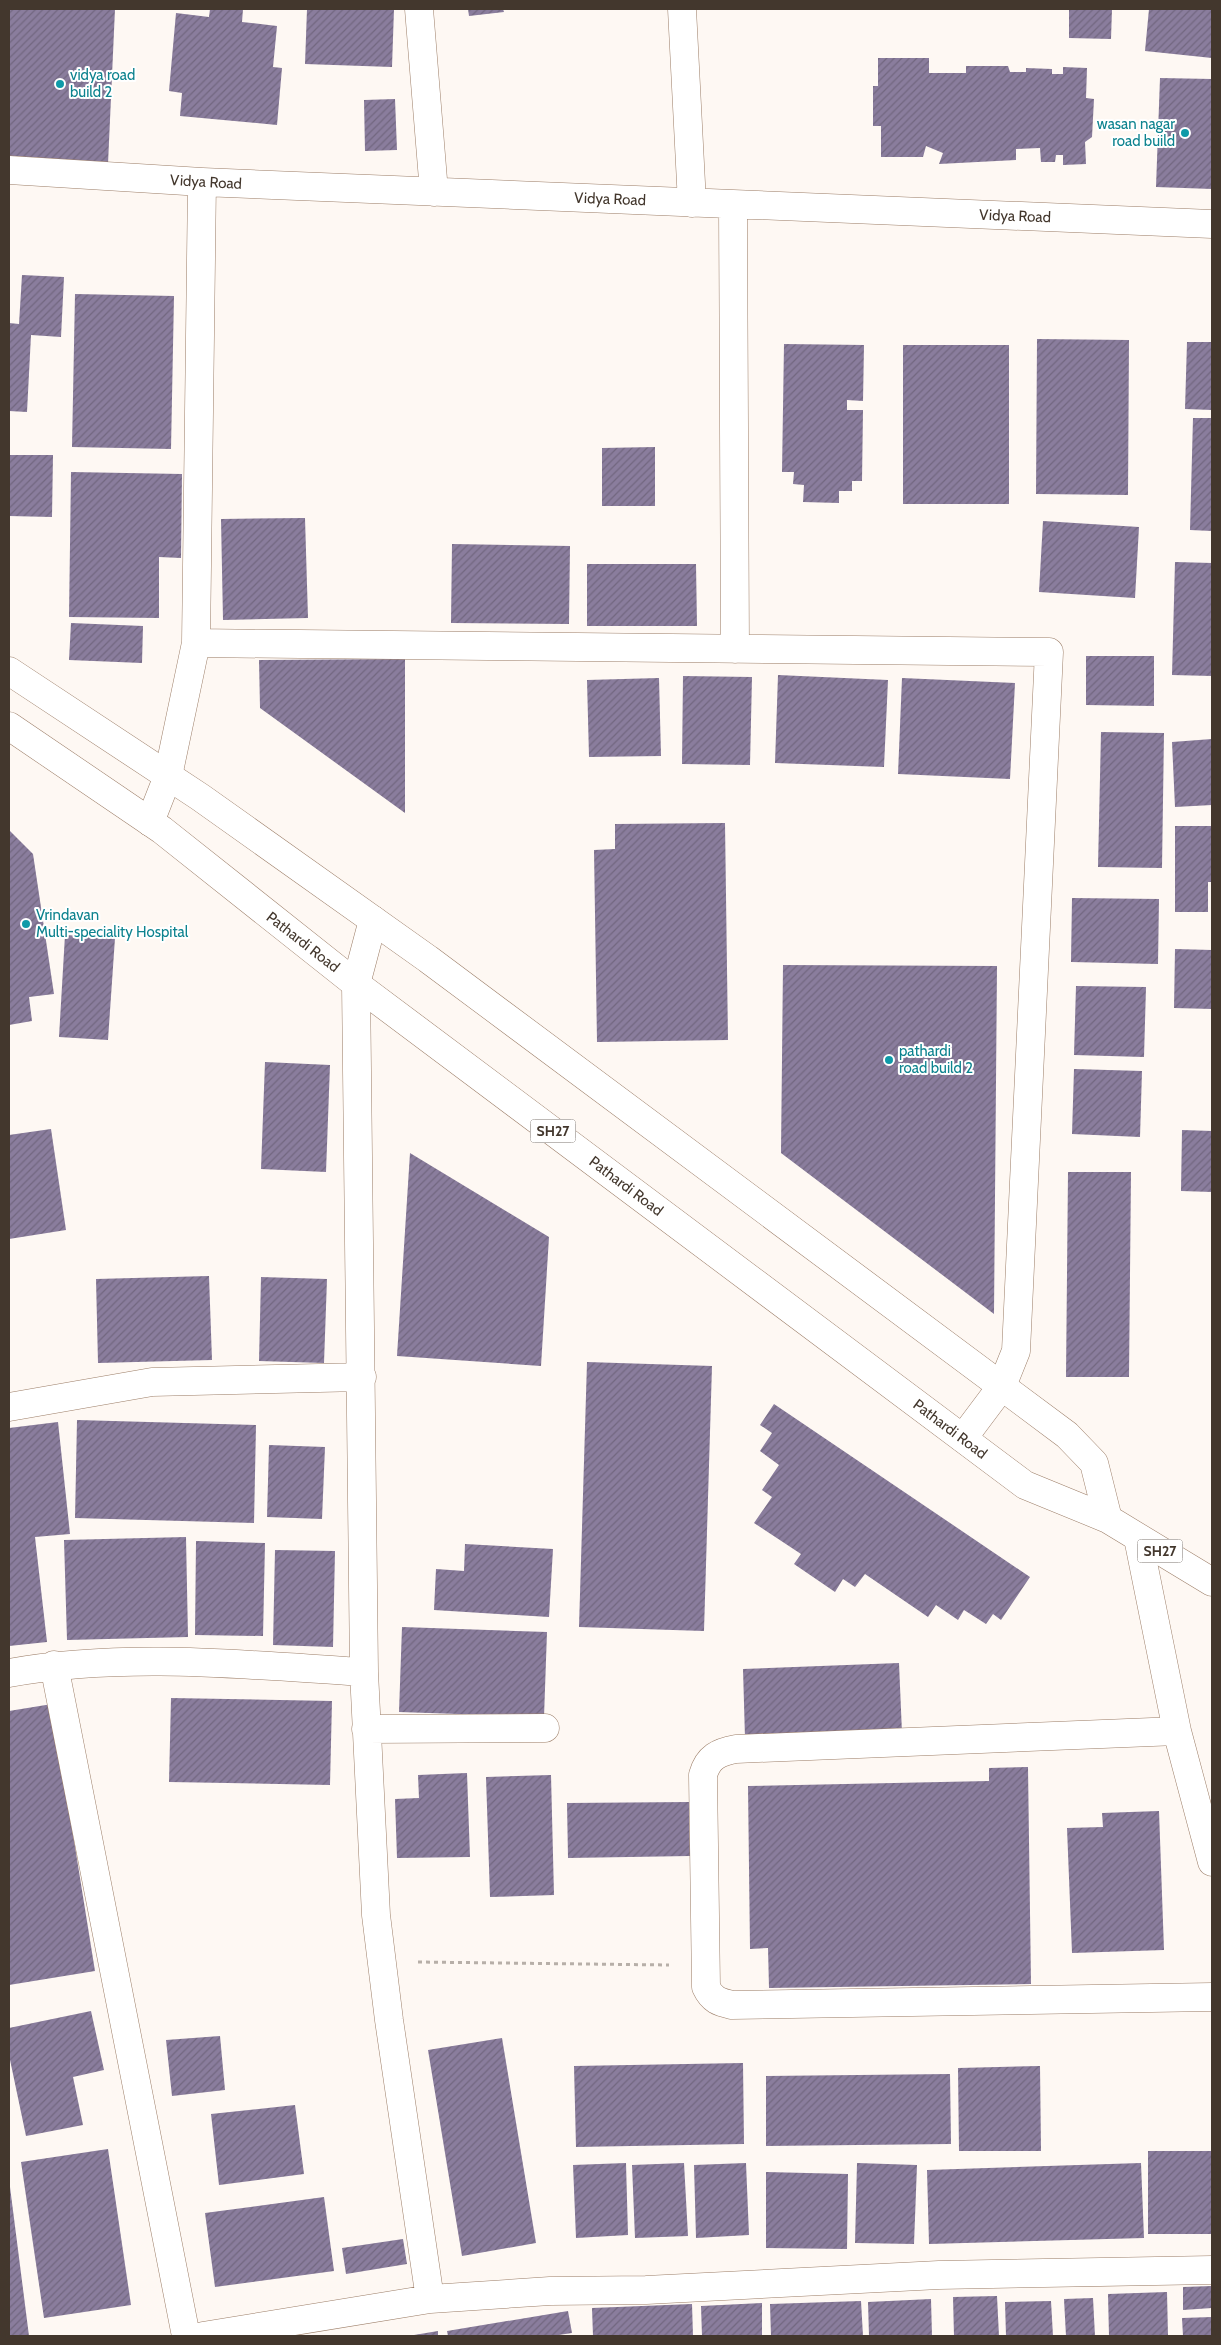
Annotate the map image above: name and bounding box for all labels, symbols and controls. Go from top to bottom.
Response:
place label: vidya road build 2 [70,66,135,101]
marker: vidya road build 2 [54,78,66,90]
place label: wasan nagar road build [1097,115,1175,150]
marker: wasan nagar road build [1179,127,1191,139]
street label: Vidya Road [170,171,242,193]
street label: Vidya Road [574,189,646,209]
street label: Vidya Road [979,206,1051,226]
place label: Vrindavan Multi-speciality Hospital [36,906,189,941]
street label: Pathardi Road [263,908,343,976]
marker: Vrindavan Multi-speciality Hospital [20,918,32,930]
place label: pathardi road build 2 [899,1042,973,1077]
marker: pathardi road build 2 [883,1054,895,1066]
road number: SH27 [530,1120,576,1142]
street label: Pathardi Road [586,1152,666,1220]
street label: Pathardi Road [910,1395,990,1463]
road number: SH27 [1138,1540,1182,1562]

